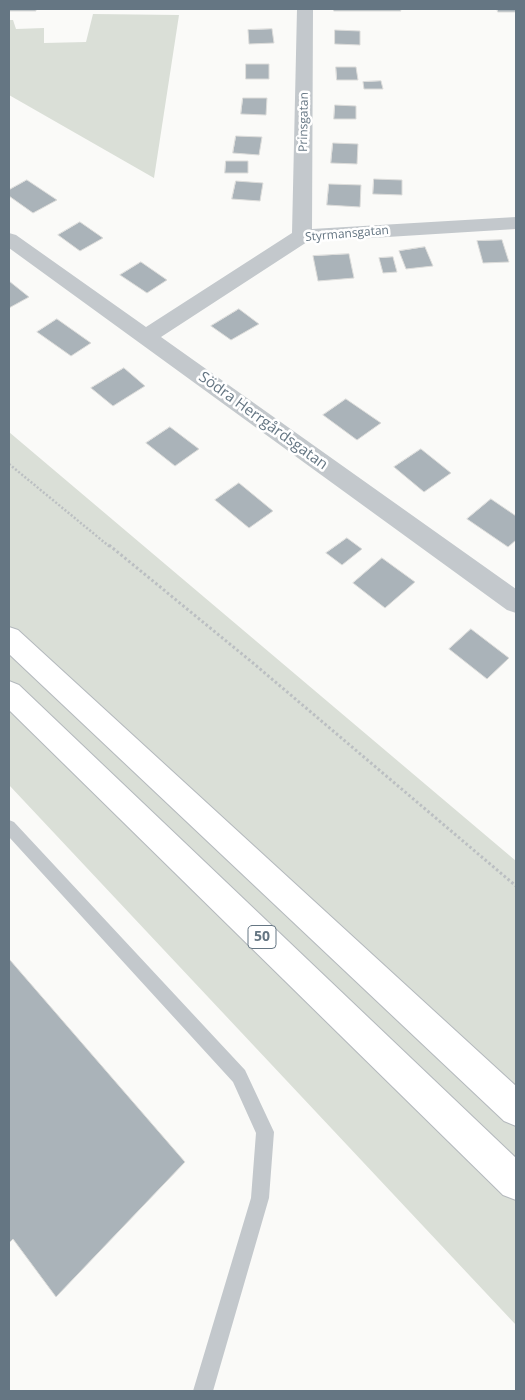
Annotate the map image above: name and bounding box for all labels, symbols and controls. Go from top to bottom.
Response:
street label: Prinsgatan [296,92,312,152]
street label: Styrmansgatan [304,223,390,245]
street label: Södra Herrgårdsgatan [195,368,331,474]
road number: 50 [248,926,276,949]

